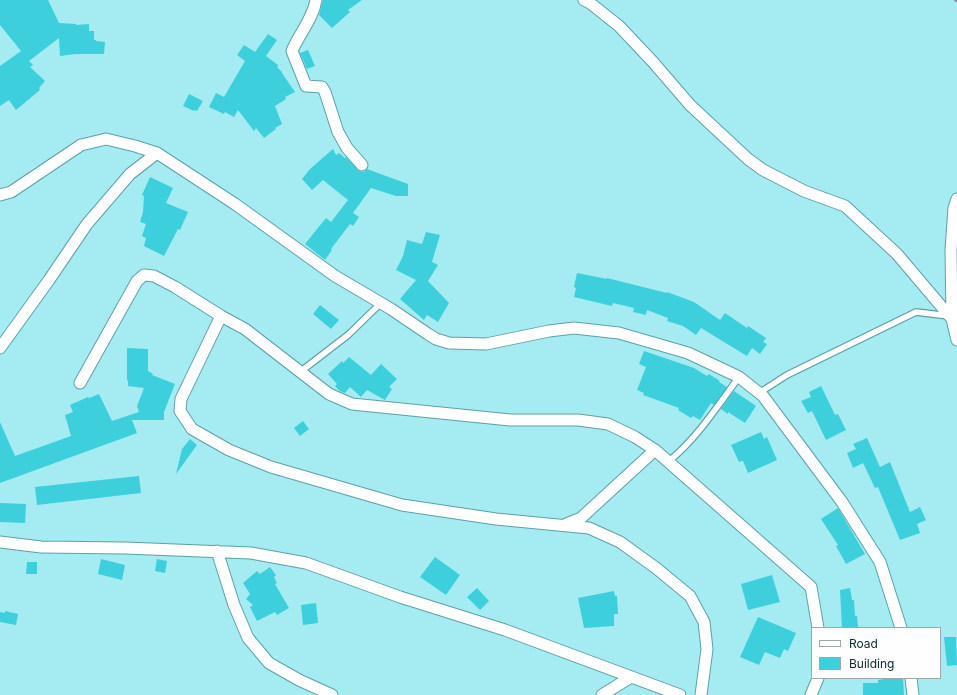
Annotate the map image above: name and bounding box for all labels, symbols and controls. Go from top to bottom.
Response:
legend [811,627,941,679]
text: Road [849,636,878,651]
text: Building [849,656,894,671]

